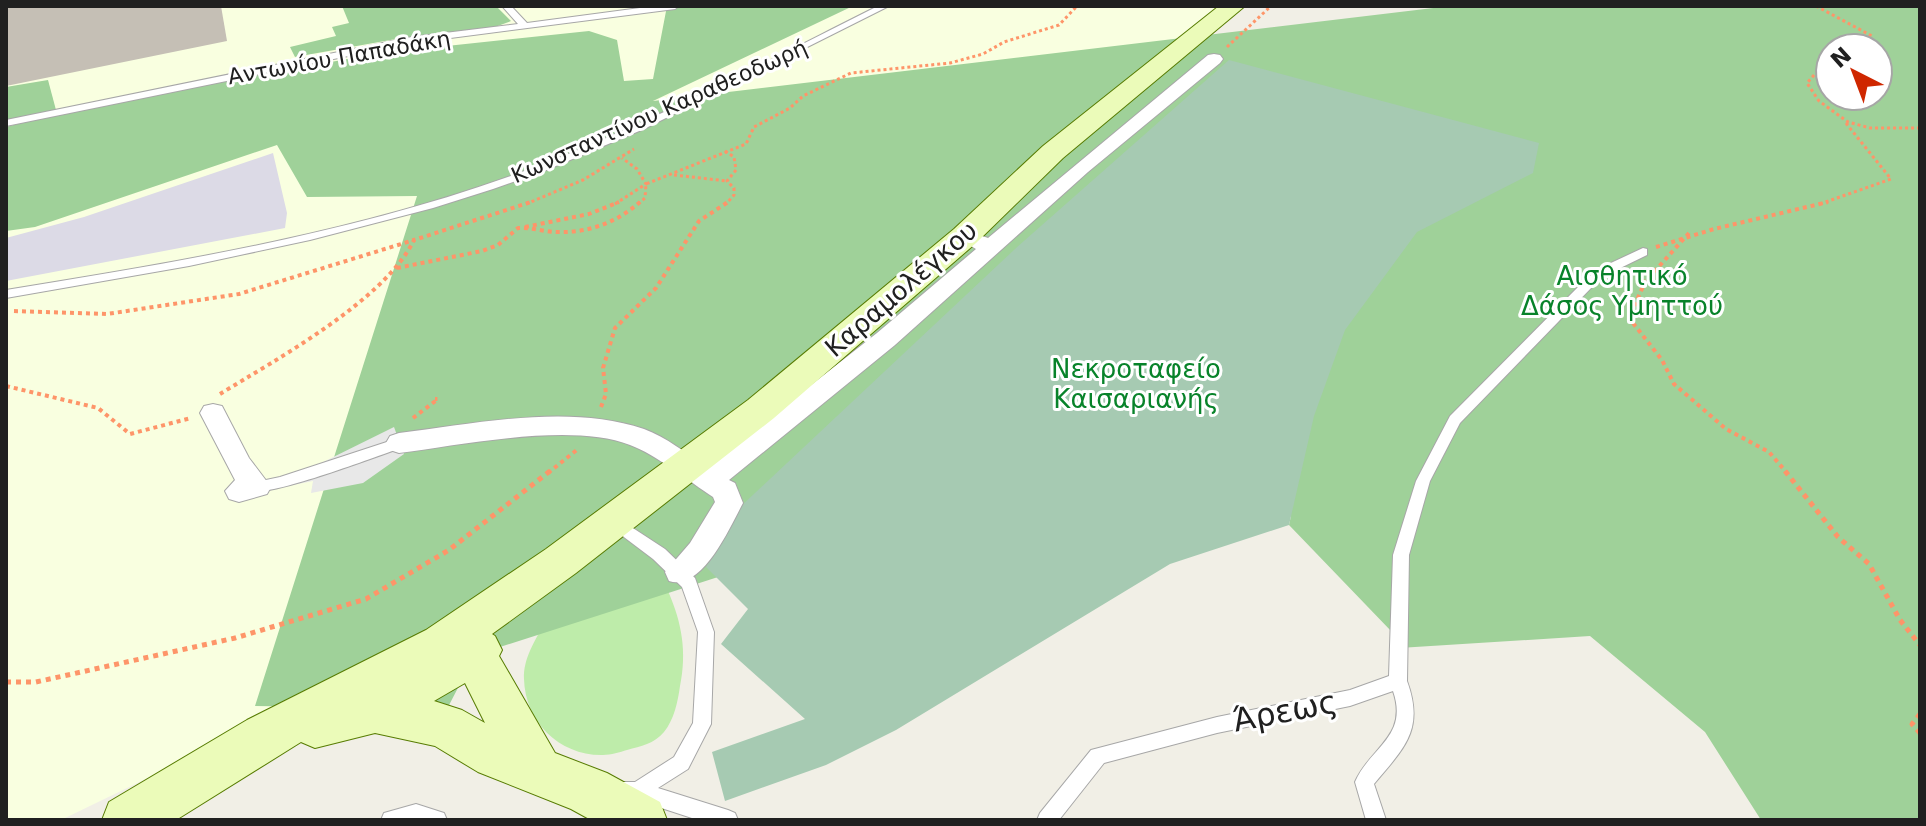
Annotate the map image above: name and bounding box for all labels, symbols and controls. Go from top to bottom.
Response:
street label: Αντωνίου Παπαδάκη [226,26,452,89]
north arrow [1814,32,1894,112]
street label: Κωνσταντίνου Καραθεοδωρή [507,35,811,188]
text: N [1826,42,1856,73]
street label: Καραμολέγκου [819,215,983,363]
park label: Αισθητικό Δάσος Υμηττού [1521,261,1723,321]
park label: Νεκροταφείο Καισαριανής [1051,354,1221,414]
street label: Άρεως [1230,682,1340,740]

